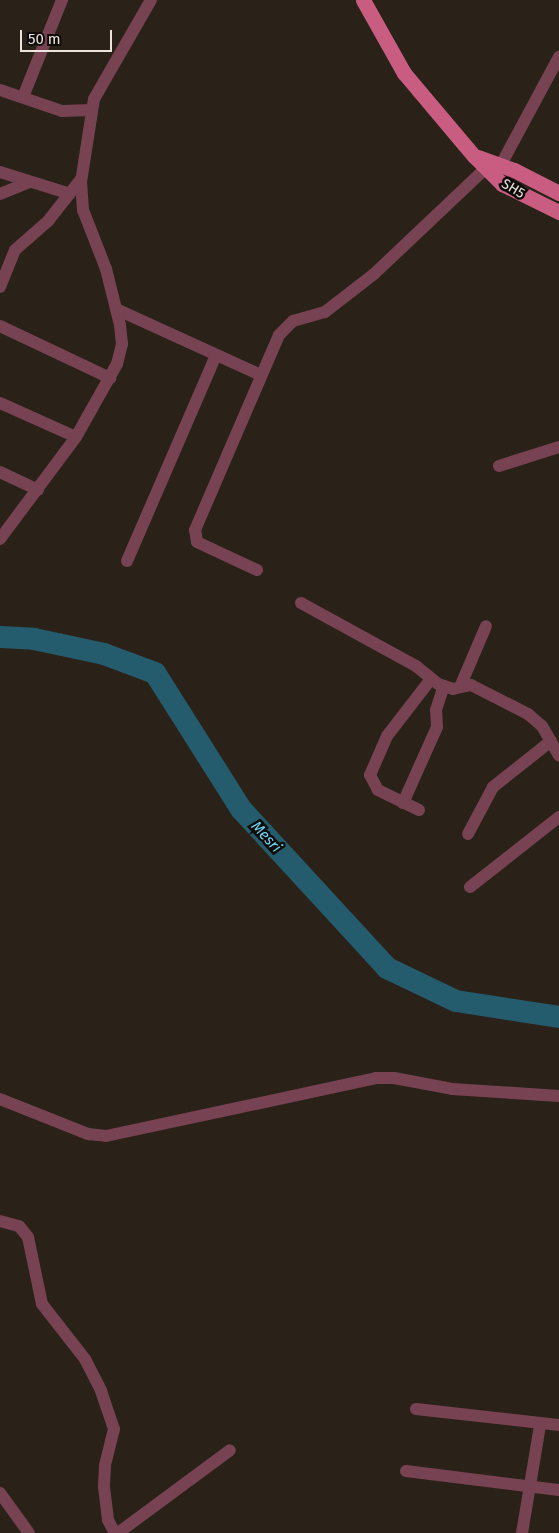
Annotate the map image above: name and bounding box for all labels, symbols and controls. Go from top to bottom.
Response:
scale bar [22,20,115,52]
text: 50 m [28,30,61,48]
street label: SH5 [498,176,528,202]
water label: Mesri [247,818,285,856]

